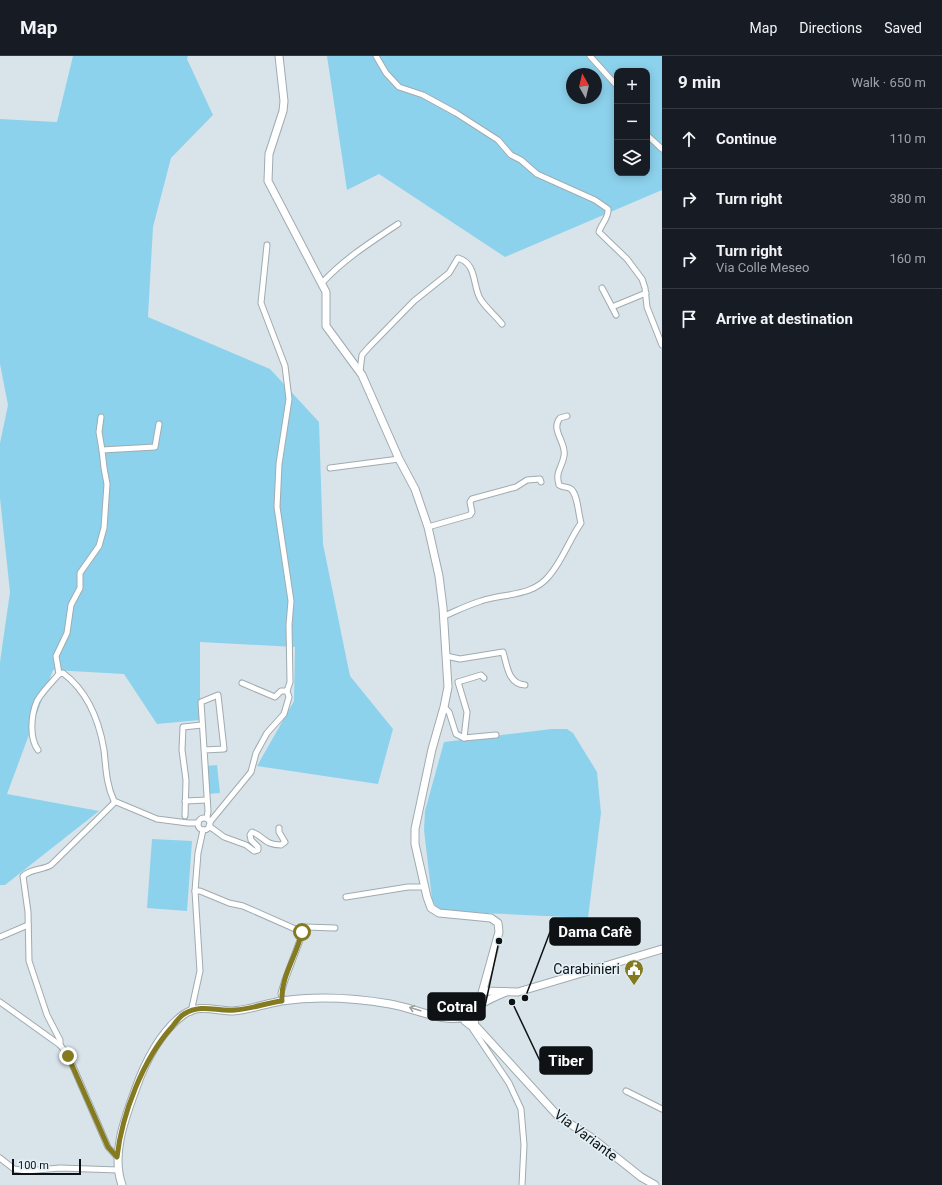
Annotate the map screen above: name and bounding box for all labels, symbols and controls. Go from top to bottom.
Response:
text: Map [20,16,58,39]
text: Map [750,20,777,36]
text: Directions [799,20,862,36]
text: Saved [884,20,922,36]
north arrow [566,68,602,104]
map controls [614,68,650,176]
button: + [614,68,650,104]
text: 9 min [678,72,721,92]
text: Walk · 650 m [851,75,926,90]
button: − [614,104,650,140]
icon: ahead [678,128,700,150]
text: Continue [716,130,777,148]
text: 110 m [889,131,926,146]
button: layers [614,140,650,176]
icon: right [678,188,700,210]
text: Turn right [716,190,782,208]
text: 380 m [889,191,926,206]
text: Turn right [716,242,782,260]
icon: right [678,248,700,270]
text: 160 m [889,251,926,266]
text: Via Colle Meseo [716,260,809,275]
icon: arrive [678,308,700,330]
text: Arrive at destination [716,310,853,328]
callout: Dama Cafè [550,918,640,945]
route start [293,923,311,941]
text: Dama Cafè [558,923,632,941]
public building icon: Carabinieri [623,958,645,986]
place label: Carabinieri [553,961,620,977]
callout: Cotral [428,993,485,1020]
text: Cotral [437,998,477,1016]
one-way arrow [409,1005,422,1012]
route end [59,1047,77,1065]
callout: Tiber [540,1047,592,1074]
text: Tiber [548,1052,584,1070]
street label: Via Variante [551,1106,621,1164]
scale bar [12,1157,81,1176]
text: 100 m [18,1159,49,1172]

